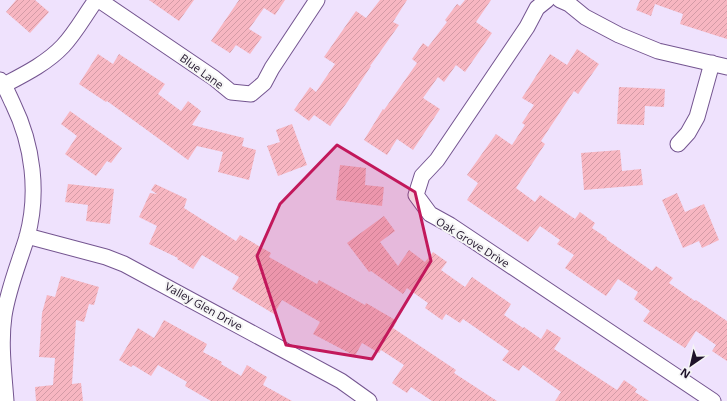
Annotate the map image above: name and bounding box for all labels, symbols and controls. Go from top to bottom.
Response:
street label: Blue Lane [177,50,227,92]
street label: Oak Grove Drive [433,213,513,271]
street label: Valley Glen Drive [163,279,245,333]
north arrow [671,345,711,385]
text: N [677,365,693,382]

